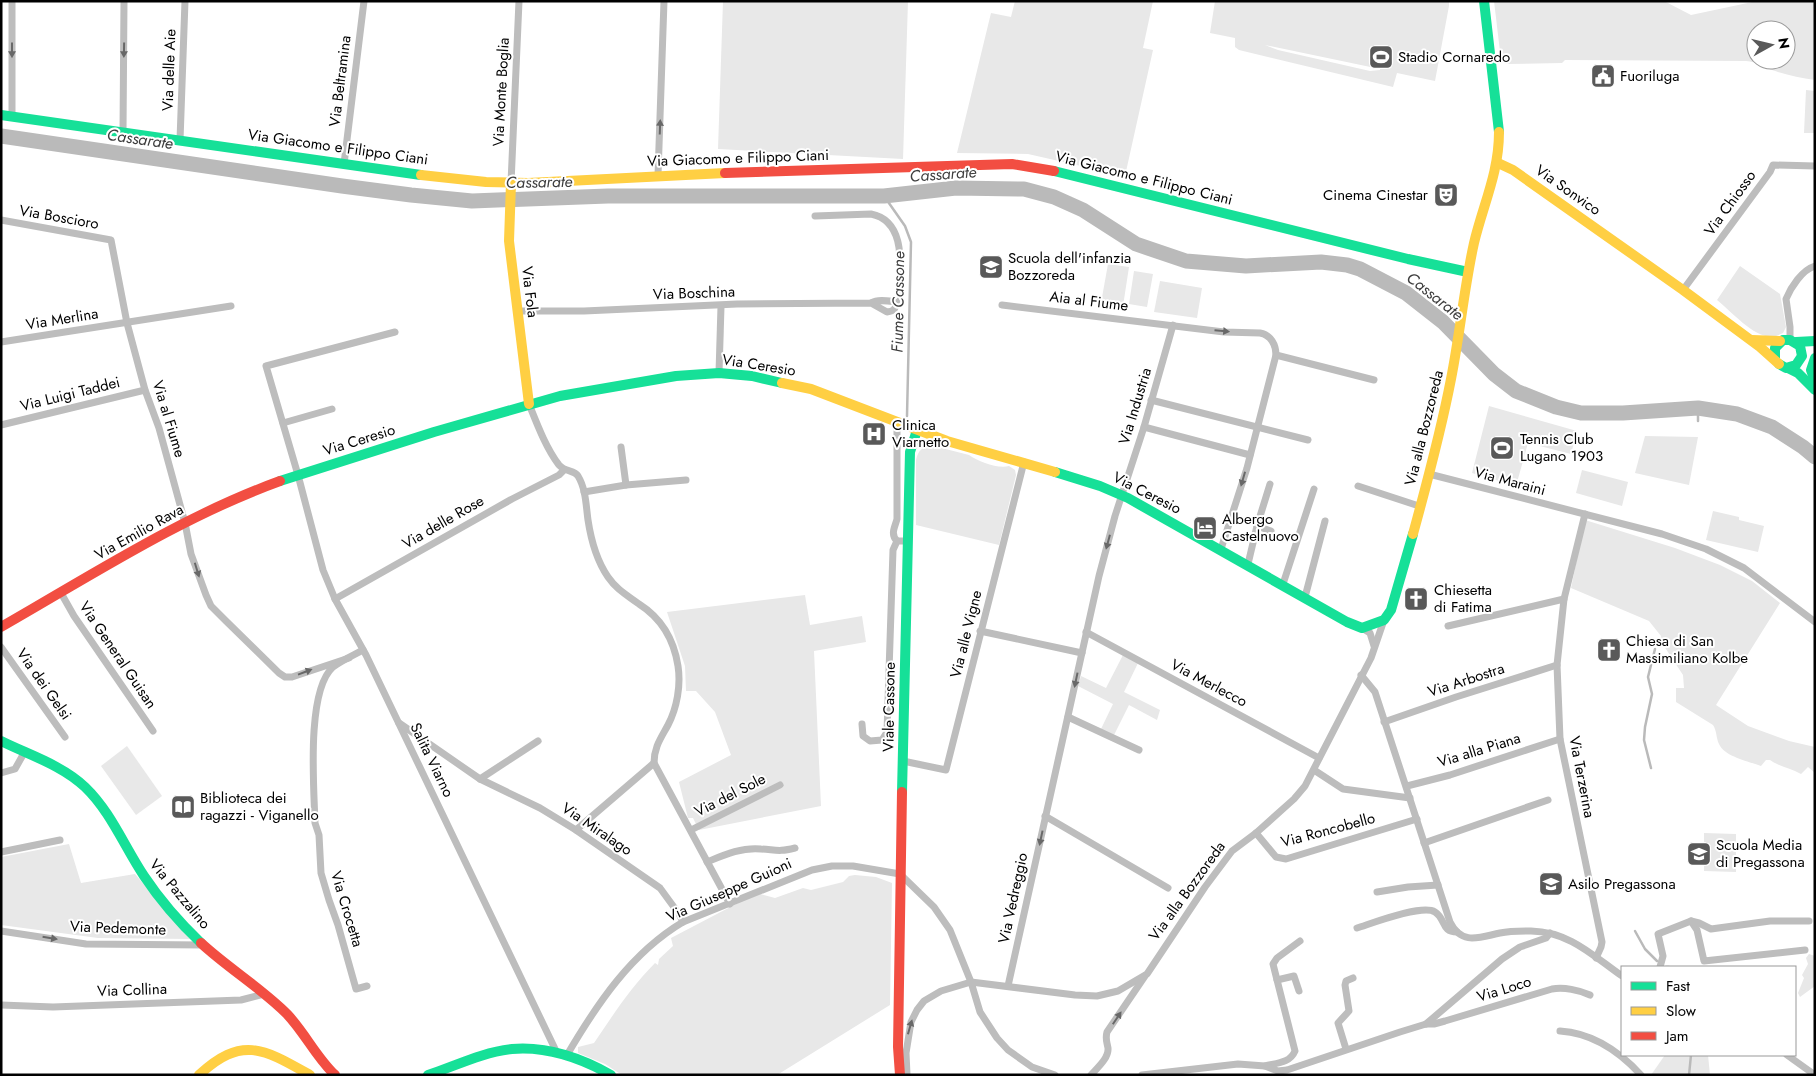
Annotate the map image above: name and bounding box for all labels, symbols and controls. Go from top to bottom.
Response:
north arrow [1746,20,1796,70]
street label: Via delle Aie [157,28,181,112]
street label: Via Beltramina [323,34,357,128]
text: N [1773,36,1795,50]
street label: Via Monte Boglia [487,37,515,147]
one-way arrow [8,42,16,58]
one-way arrow [119,42,127,58]
sports icon: Stadio Cornaredo [1368,44,1394,70]
place label: Stadio Cornaredo [1398,46,1510,68]
public building icon: Fuoriluga [1590,63,1616,89]
place label: Fuoriluga [1620,65,1679,87]
one-way arrow [656,118,664,134]
water label: Cassarate [105,123,175,155]
street label: Via Giacomo e Filippo Ciani [246,123,430,171]
street label: Via Giacomo e Filippo Ciani [647,144,829,172]
street label: Via Giacomo e Filippo Ciani [1053,145,1235,211]
street label: Via Sonvico [1531,159,1605,221]
water label: Cassarate [909,160,977,188]
street label: Via Chiosso [1699,166,1761,240]
water label: Cassarate [505,170,573,194]
theatre icon: Cinema Cinestar [1433,182,1459,208]
place label: Cinema Cinestar [1323,184,1429,206]
street label: Via Boscioro [17,199,101,235]
place label: Scuola dell'infanzia Bozzoreda [1008,247,1131,286]
water label: Fiume Cassone [886,251,910,353]
school or university icon: Scuola dell'infanzia Bozzoreda [978,254,1004,280]
street label: Via Fola [516,265,544,319]
water label: Cassarate [1402,266,1468,326]
street label: Via Boschina [653,281,735,305]
street label: Aia al Fiume [1048,285,1130,317]
street label: Via Merlina [24,302,100,336]
one-way arrow [1214,327,1230,335]
street label: Via Ceresio [721,348,797,382]
street label: Via Industria [1113,365,1157,447]
street label: Via alla Bozzoreda [1399,368,1449,488]
street label: Via Luigi Taddei [18,371,122,417]
street label: Via al Fiume [147,378,191,460]
place label: Clinica Viarnetto [892,414,949,453]
street label: Via Ceresio [320,419,398,461]
hospital icon: Clinica Viarnetto [861,421,887,447]
place label: Tennis Club Lugano 1903 [1520,428,1603,467]
sports icon: Tennis Club Lugano 1903 [1489,435,1515,461]
street label: Via Maraini [1472,461,1548,501]
street label: Via Ceresio [1109,466,1185,520]
one-way arrow [1239,472,1247,487]
street label: Via delle Rose [398,490,488,554]
street label: Via Emilio Rava [90,498,188,566]
place label: Albergo Castelnuovo [1222,508,1299,547]
hotel icon: Albergo Castelnuovo [1192,515,1218,541]
one-way arrow [1104,534,1112,549]
one-way arrow [193,563,201,578]
place label: Chiesetta di Fatima [1434,579,1492,618]
church icon: Chiesetta di Fatima [1403,586,1429,612]
street label: Via alle Vigne [944,588,988,680]
street label: Via General Guisan [74,597,162,713]
place label: Chiesa di San Massimiliano Kolbe [1626,630,1748,669]
church icon: Chiesa di San Massimiliano Kolbe [1596,637,1622,663]
street label: Via dei Gelsi [11,644,77,724]
street label: Via Merlecco [1167,654,1251,712]
street label: Via Arbostra [1425,657,1507,703]
street label: Viale Cassone [877,662,901,752]
one-way arrow [298,668,313,676]
one-way arrow [1072,672,1080,688]
street label: Salita Viarno [405,719,459,801]
street label: Via alla Piana [1435,727,1523,773]
street label: Via Terzerina [1563,734,1601,820]
street label: Via del Sole [691,768,770,822]
place label: Biblioteca dei ragazzi - Viganello [200,787,319,826]
library icon: Biblioteca dei ragazzi - Viganello [170,794,196,820]
street label: Via Miralago [557,797,637,861]
street label: Via Roncobello [1278,807,1378,853]
one-way arrow [1036,831,1044,847]
place label: Scuola Media di Pregassona [1716,834,1805,873]
street label: Via alla Bozzoreda [1143,837,1231,945]
school or university icon: Scuola Media di Pregassona [1686,841,1712,867]
street label: Via Vedreggio [993,851,1033,945]
street label: Via Giuseppe Guioni [663,852,795,928]
street label: Via Pazzalino [144,854,216,934]
street label: Via Crocetta [325,868,369,950]
school or university icon: Asilo Pregassona [1538,871,1564,897]
place label: Asilo Pregassona [1568,873,1676,895]
street label: Via Pedemonte [69,915,167,941]
one-way arrow [42,934,58,942]
legend [1621,966,1796,1056]
street label: Via Loco [1474,970,1534,1008]
text: Fast [1666,975,1690,997]
street label: Via Collina [97,978,167,1002]
text: Slow [1666,1000,1697,1022]
one-way arrow [1112,1011,1122,1025]
one-way arrow [907,1019,915,1034]
text: Jam [1664,1025,1689,1047]

